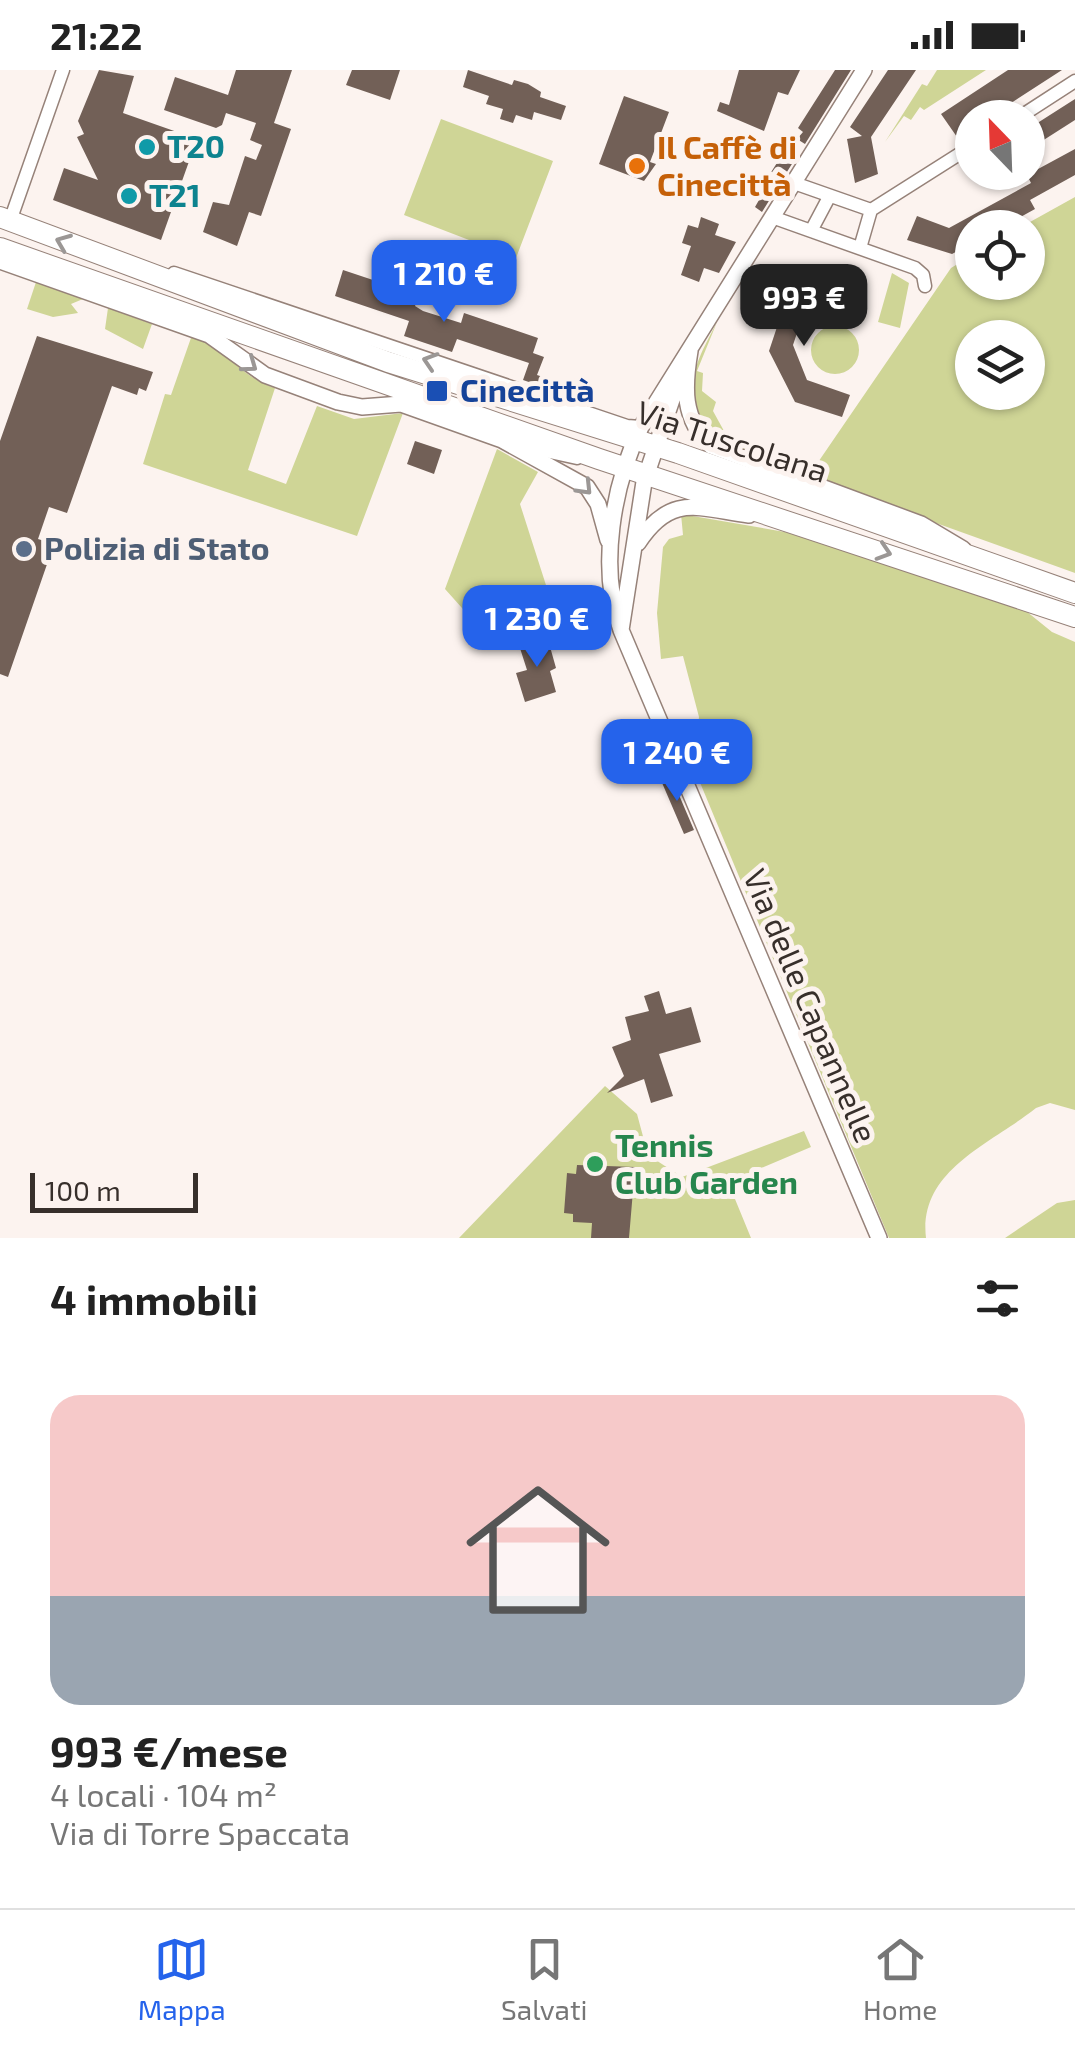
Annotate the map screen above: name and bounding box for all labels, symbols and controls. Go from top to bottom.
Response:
text: 21:22 [50,12,142,58]
north arrow [955,100,1045,190]
map controls [955,100,1045,410]
place label: T20 [167,126,225,164]
place label: Il Caffè di Cinecittà [657,127,797,202]
marker: T20 [136,136,158,158]
marker: Il Caffè di Cinecittà [626,155,648,177]
place label: T21 [149,175,201,213]
marker: T21 [118,185,140,207]
button: locate [955,210,1045,300]
one-way arrow [55,234,73,254]
pin: 1 210 € [352,240,536,325]
text: 1 210 € [394,253,494,291]
pin: 993 € [734,264,874,349]
text: 993 € [762,277,846,315]
button: layers [955,320,1045,410]
one-way arrow [239,353,257,371]
one-way arrow [422,353,439,373]
place label: Cinecittà [460,370,595,408]
marker: Cinecittà [424,378,450,404]
street label: Via Tuscolana [632,391,833,489]
one-way arrow [573,476,591,494]
place label: Polizia di Stato [44,528,270,566]
marker: Polizia di Stato [13,538,35,560]
one-way arrow [874,540,891,560]
pin: 1 230 € [445,585,629,670]
text: 1 230 € [484,598,590,636]
pin: 1 240 € [585,719,769,804]
text: 1 240 € [623,732,731,770]
street label: Via delle Capannelle [737,863,887,1148]
place label: Tennis Club Garden [615,1125,798,1200]
marker: Tennis Club Garden [584,1153,606,1175]
scale bar [30,1168,198,1212]
text: 100 m [45,1173,121,1207]
icon: filters [970,1271,1025,1326]
text: 4 immobili [50,1273,258,1323]
icon: home [448,1460,628,1640]
text: 993 €/mese [50,1725,288,1775]
text: 4 locali · 104 m² [50,1775,277,1813]
text: Via di Torre Spaccata [50,1813,350,1851]
tab: Mappa [138,1932,226,2026]
tab: Salvati [501,1932,588,2026]
tab: Home [863,1932,937,2026]

